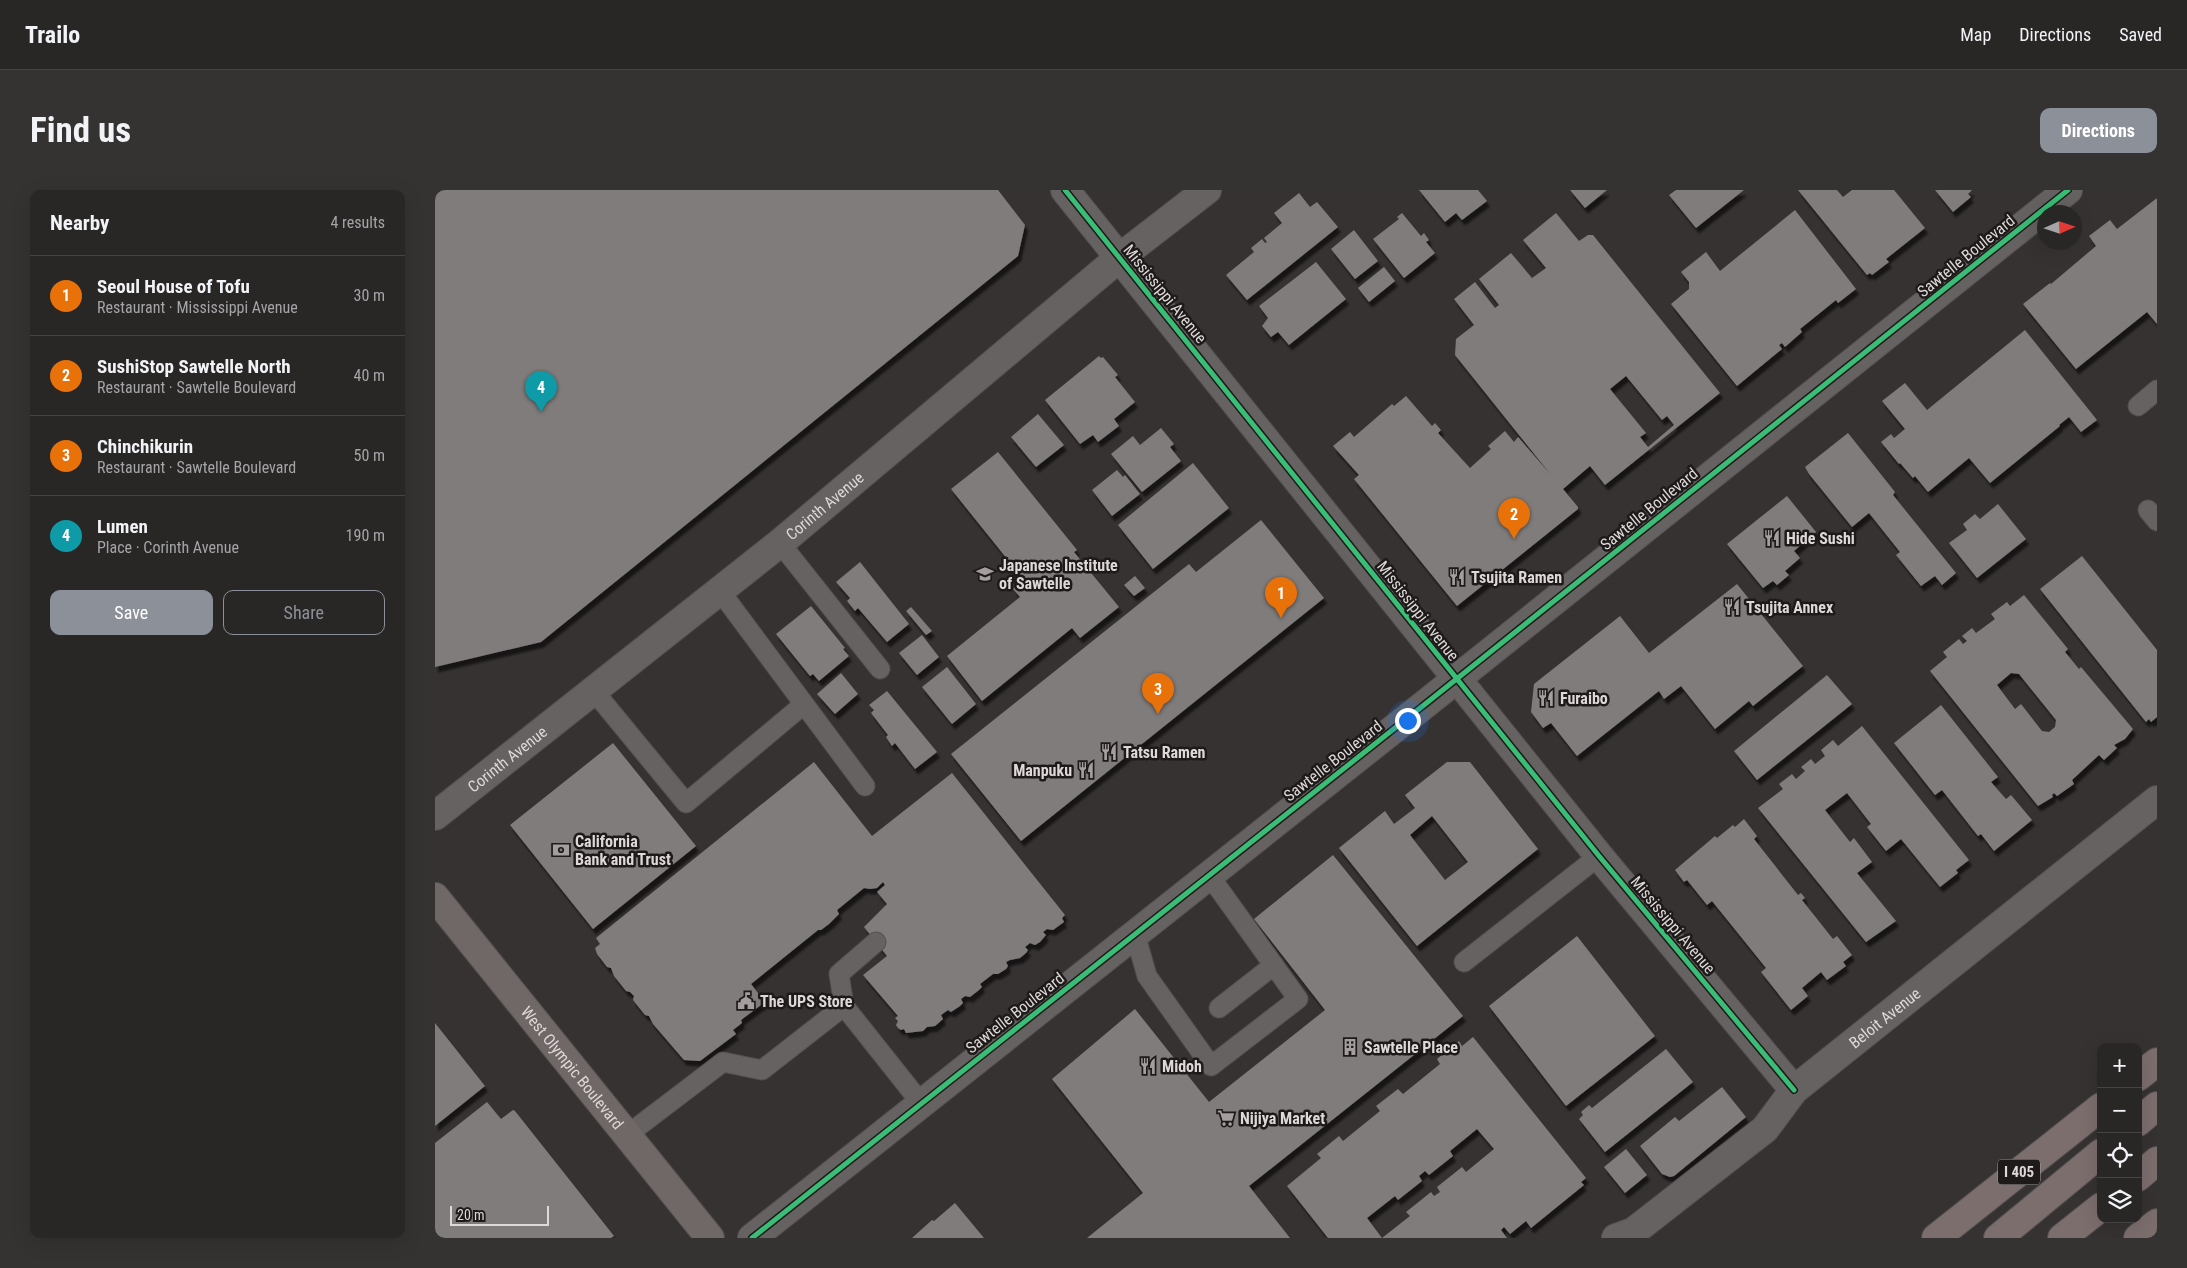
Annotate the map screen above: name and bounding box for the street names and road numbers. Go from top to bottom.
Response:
street label: Sawtelle Boulevard [1913,211,2019,301]
street label: Mississippi Avenue [1119,241,1211,347]
street label: Sawtelle Boulevard [1596,464,1702,554]
street label: Corinth Avenue [782,468,867,544]
street label: Mississippi Avenue [1373,557,1463,665]
street label: Sawtelle Boulevard [1280,717,1386,805]
street label: Corinth Avenue [464,722,551,796]
street label: Mississippi Avenue [1627,872,1719,978]
street label: Sawtelle Boulevard [962,969,1068,1057]
street label: Beloit Avenue [1845,983,1924,1052]
street label: West Olympic Boulevard [517,1002,628,1133]
road number: I 405 [1998,1160,2040,1184]

